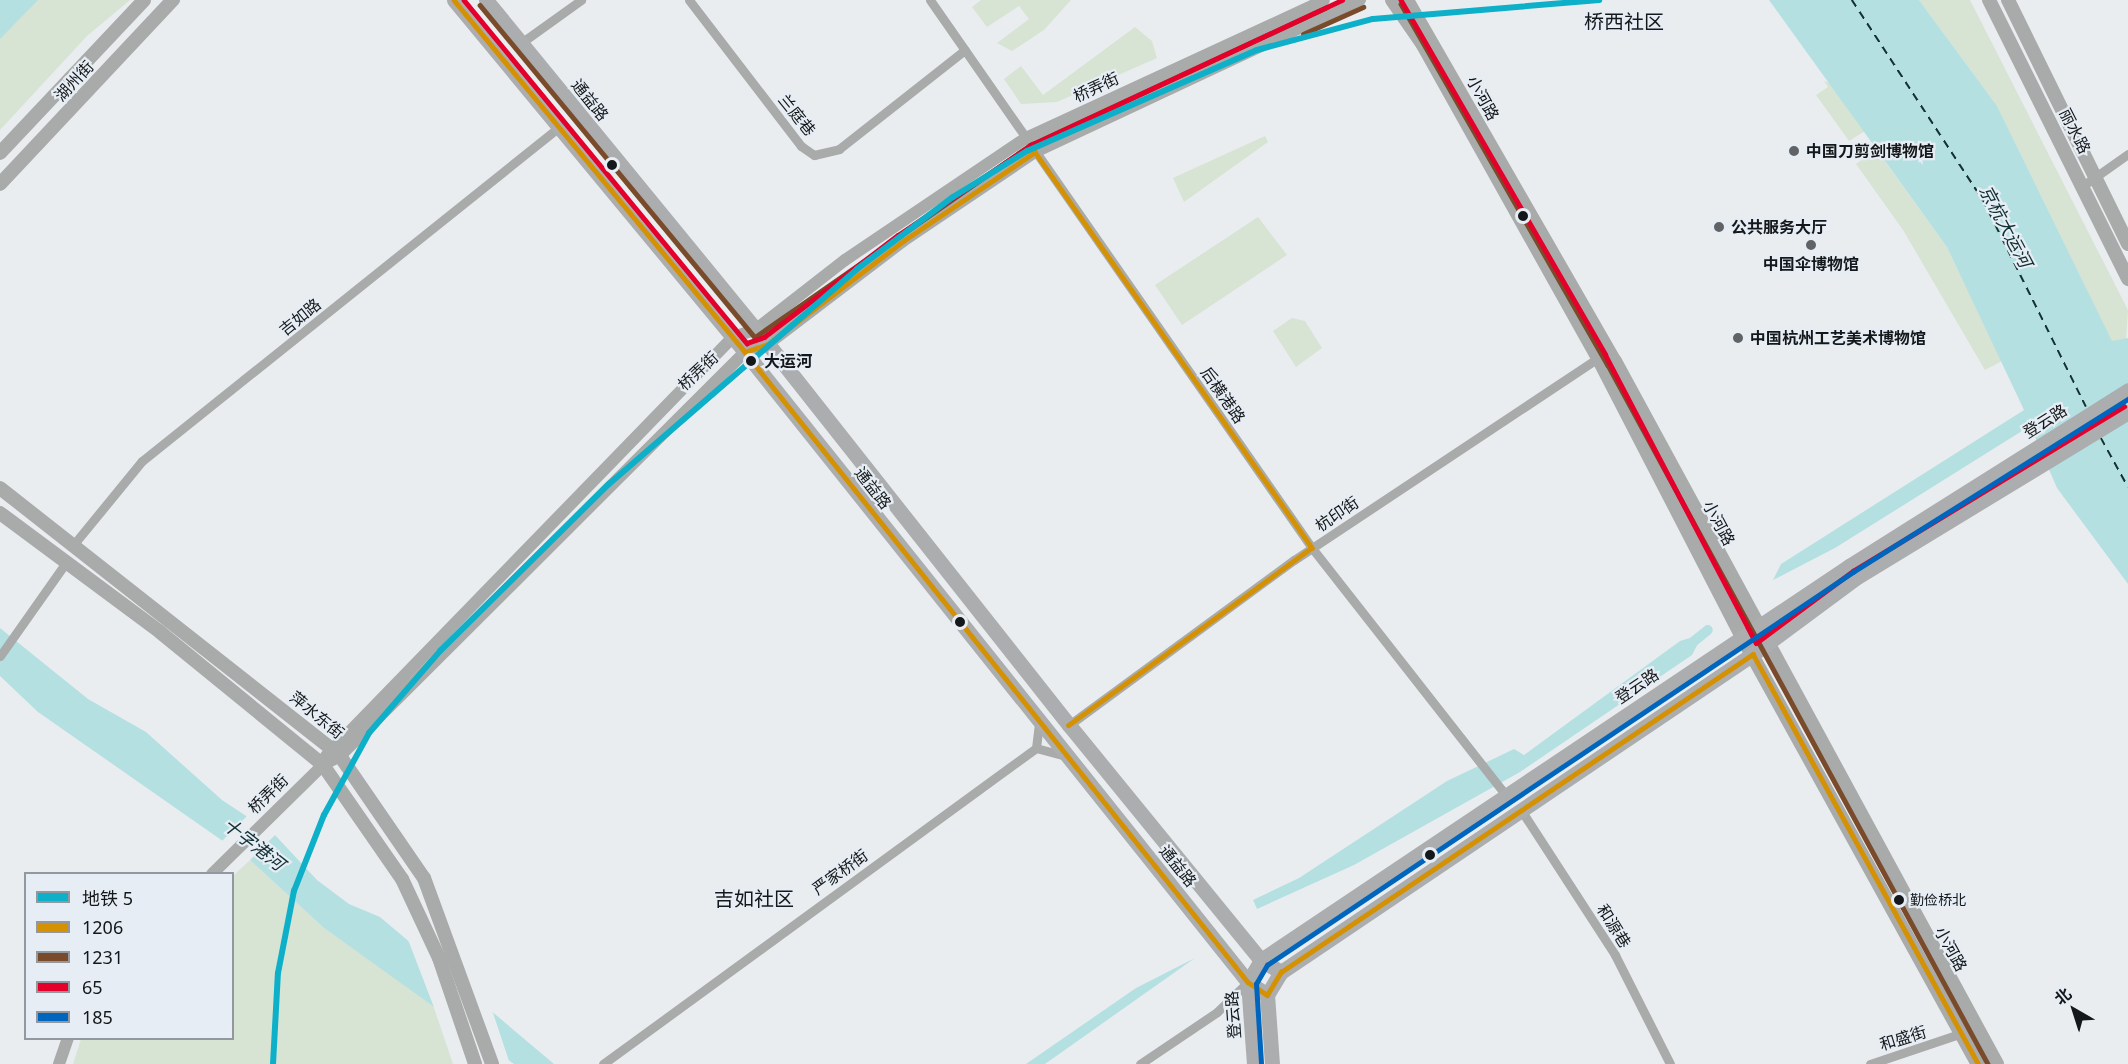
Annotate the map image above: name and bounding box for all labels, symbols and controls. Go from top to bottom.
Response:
district label: 桥西社区 [1584,9,1664,33]
street label: 湖州街 [51,57,97,105]
street label: 桥弄街 [1070,68,1122,106]
street label: 小河路 [1463,72,1503,124]
street label: 通益路 [567,75,613,125]
street label: 兰庭巷 [774,90,820,140]
street label: 丽水路 [2056,105,2094,157]
place label: 中国刀剪剑博物馆 [1806,141,1934,161]
marker: 中国刀剪剑博物馆 [1787,144,1801,158]
unlabelled marker [606,159,618,171]
water label: 京杭大运河 [1975,181,2037,271]
unlabelled marker [1517,210,1529,222]
place label: 公共服务大厅 [1731,217,1827,237]
marker: 公共服务大厅 [1712,220,1726,234]
marker: 中国伞博物馆 [1804,238,1818,252]
place label: 中国伞博物馆 [1763,254,1859,274]
street label: 吉如路 [275,294,325,340]
place label: 中国杭州工艺美术博物馆 [1750,328,1926,348]
marker: 中国杭州工艺美术博物馆 [1731,331,1745,345]
street label: 桥弄街 [674,348,722,394]
place label: 大运河 [764,351,812,371]
marker: 大运河 [742,352,760,370]
street label: 后横港路 [1197,363,1249,427]
street label: 登云路 [2020,400,2070,442]
street label: 通益路 [851,463,895,513]
street label: 杭印街 [1312,493,1362,535]
street label: 小河路 [1699,497,1739,549]
unlabelled marker [954,616,966,628]
street label: 登云路 [1612,665,1662,707]
street label: 萍水东街 [286,687,348,743]
street label: 桥弄街 [244,770,292,818]
water label: 十字港河 [219,813,289,875]
street label: 通益路 [1155,841,1201,891]
street label: 严家桥街 [808,845,872,899]
unlabelled marker [1424,849,1436,861]
legend [24,872,234,1040]
text: 地铁 5 [82,886,133,910]
district label: 吉如社区 [714,886,794,910]
place label: 勤俭桥北 [1910,892,1966,908]
marker: 勤俭桥北 [1893,894,1905,906]
street label: 和源巷 [1593,901,1635,951]
text: 1206 [82,915,123,939]
street label: 小河路 [1931,923,1971,975]
text: 1231 [82,945,123,969]
text: 65 [82,975,103,999]
north arrow [2044,980,2104,1040]
text: 北 [2050,982,2076,1010]
street label: 登云路 [1222,990,1244,1040]
text: 185 [82,1005,113,1029]
street label: 和盛街 [1877,1022,1929,1054]

